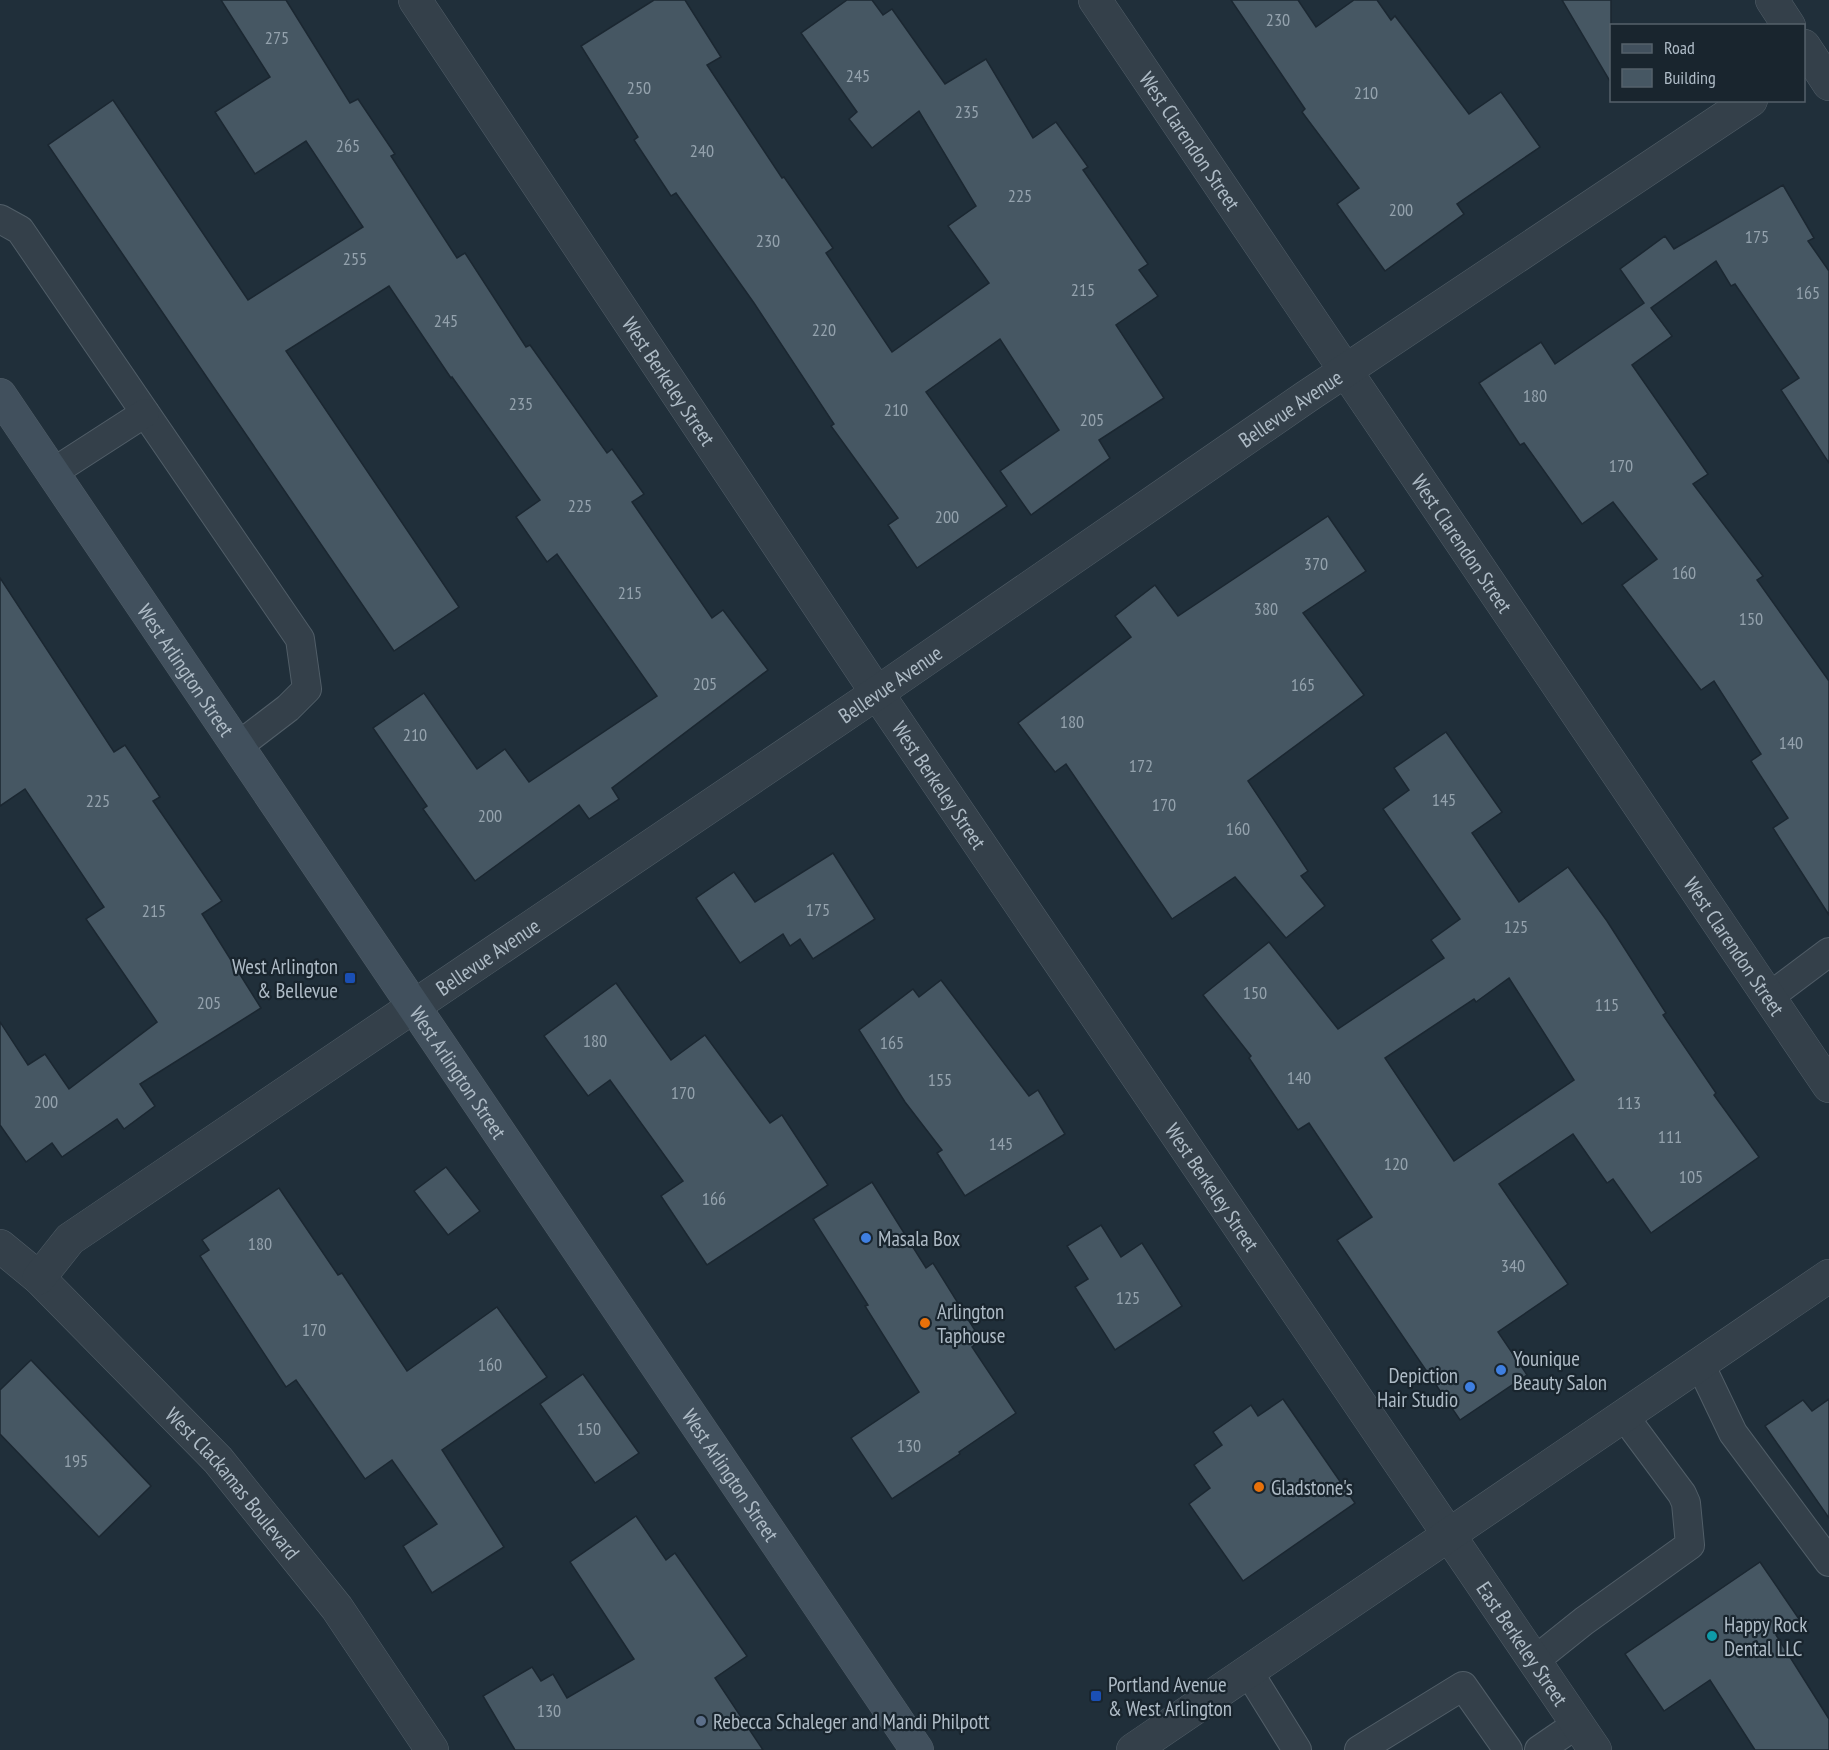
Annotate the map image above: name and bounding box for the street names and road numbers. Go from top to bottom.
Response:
street label: West Clarendon Street [1134,66,1247,215]
street label: West Berkeley Street [617,312,722,451]
street label: Bellevue Avenue [1233,363,1347,453]
street label: West Clarendon Street [1406,469,1519,618]
street label: West Arlington Street [132,599,241,742]
street label: Bellevue Avenue [833,639,947,729]
street label: West Berkeley Street [886,716,993,854]
street label: West Clarendon Street [1678,872,1791,1021]
street label: Bellevue Avenue [430,912,545,1001]
street label: West Arlington Street [404,1001,513,1144]
street label: West Berkeley Street [1160,1118,1266,1256]
street label: West Clackamas Boulevard [160,1401,306,1565]
street label: West Arlington Street [676,1404,785,1547]
street label: East Berkeley Street [1471,1576,1575,1711]

